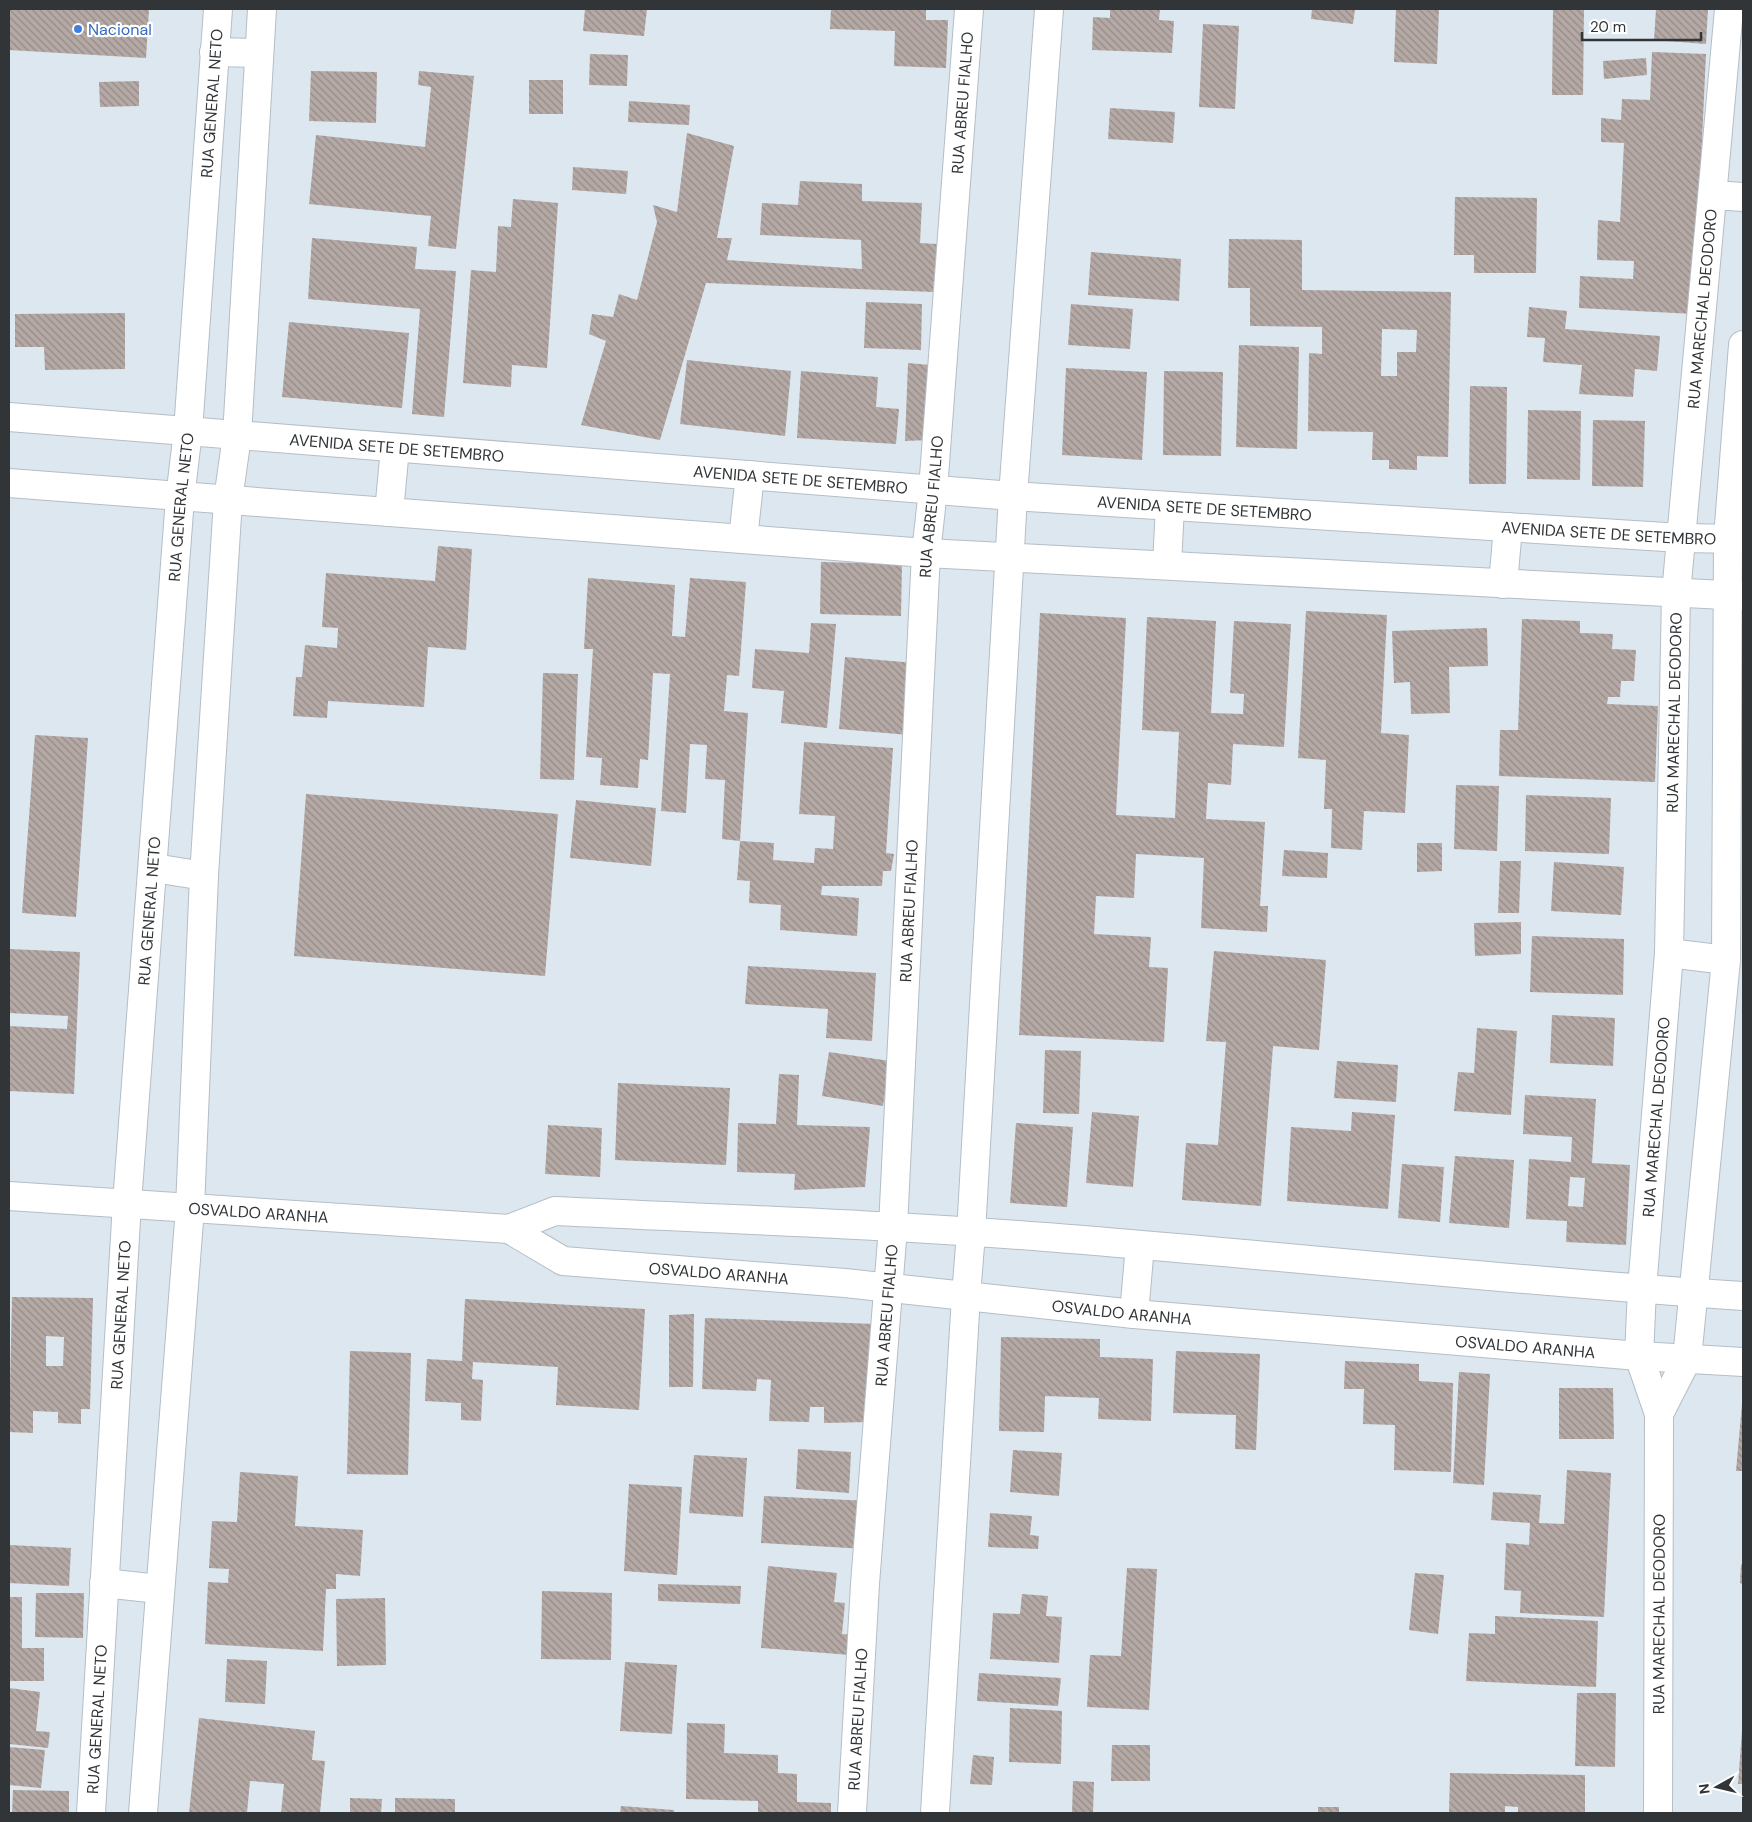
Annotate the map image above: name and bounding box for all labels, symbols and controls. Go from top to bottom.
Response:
scale bar [1582,10,1701,42]
text: 20 m [1590,17,1626,37]
place label: Nacional [88,19,152,40]
marker: Nacional [72,23,84,35]
street label: RUA GENERAL NETO [196,28,227,179]
street label: RUA ABREU FIALHO [946,31,978,175]
street label: RUA MARECHAL DEODORO [1682,208,1721,410]
street label: AVENIDA SETE DE SETEMBRO [289,429,505,466]
street label: RUA GENERAL NETO [163,432,198,582]
street label: RUA ABREU FIALHO [914,435,948,578]
street label: AVENIDA SETE DE SETEMBRO [693,460,909,498]
street label: AVENIDA SETE DE SETEMBRO [1097,491,1313,525]
street label: AVENIDA SETE DE SETEMBRO [1501,516,1716,549]
street label: RUA MARECHAL DEODORO [1661,612,1686,813]
street label: RUA GENERAL NETO [133,836,165,986]
street label: RUA ABREU FIALHO [895,839,922,983]
street label: RUA MARECHAL DEODORO [1637,1016,1674,1218]
street label: OSVALDO ARANHA [188,1197,330,1228]
street label: RUA GENERAL NETO [106,1240,135,1390]
street label: RUA ABREU FIALHO [870,1243,902,1387]
street label: OSVALDO ARANHA [648,1257,790,1289]
street label: OSVALDO ARANHA [1051,1295,1193,1329]
street label: OSVALDO ARANHA [1454,1330,1597,1363]
street label: RUA MARECHAL DEODORO [1648,1514,1669,1714]
street label: RUA GENERAL NETO [82,1644,111,1794]
street label: RUA ABREU FIALHO [843,1647,872,1791]
north arrow [1692,1762,1742,1812]
text: N [1695,1782,1714,1795]

